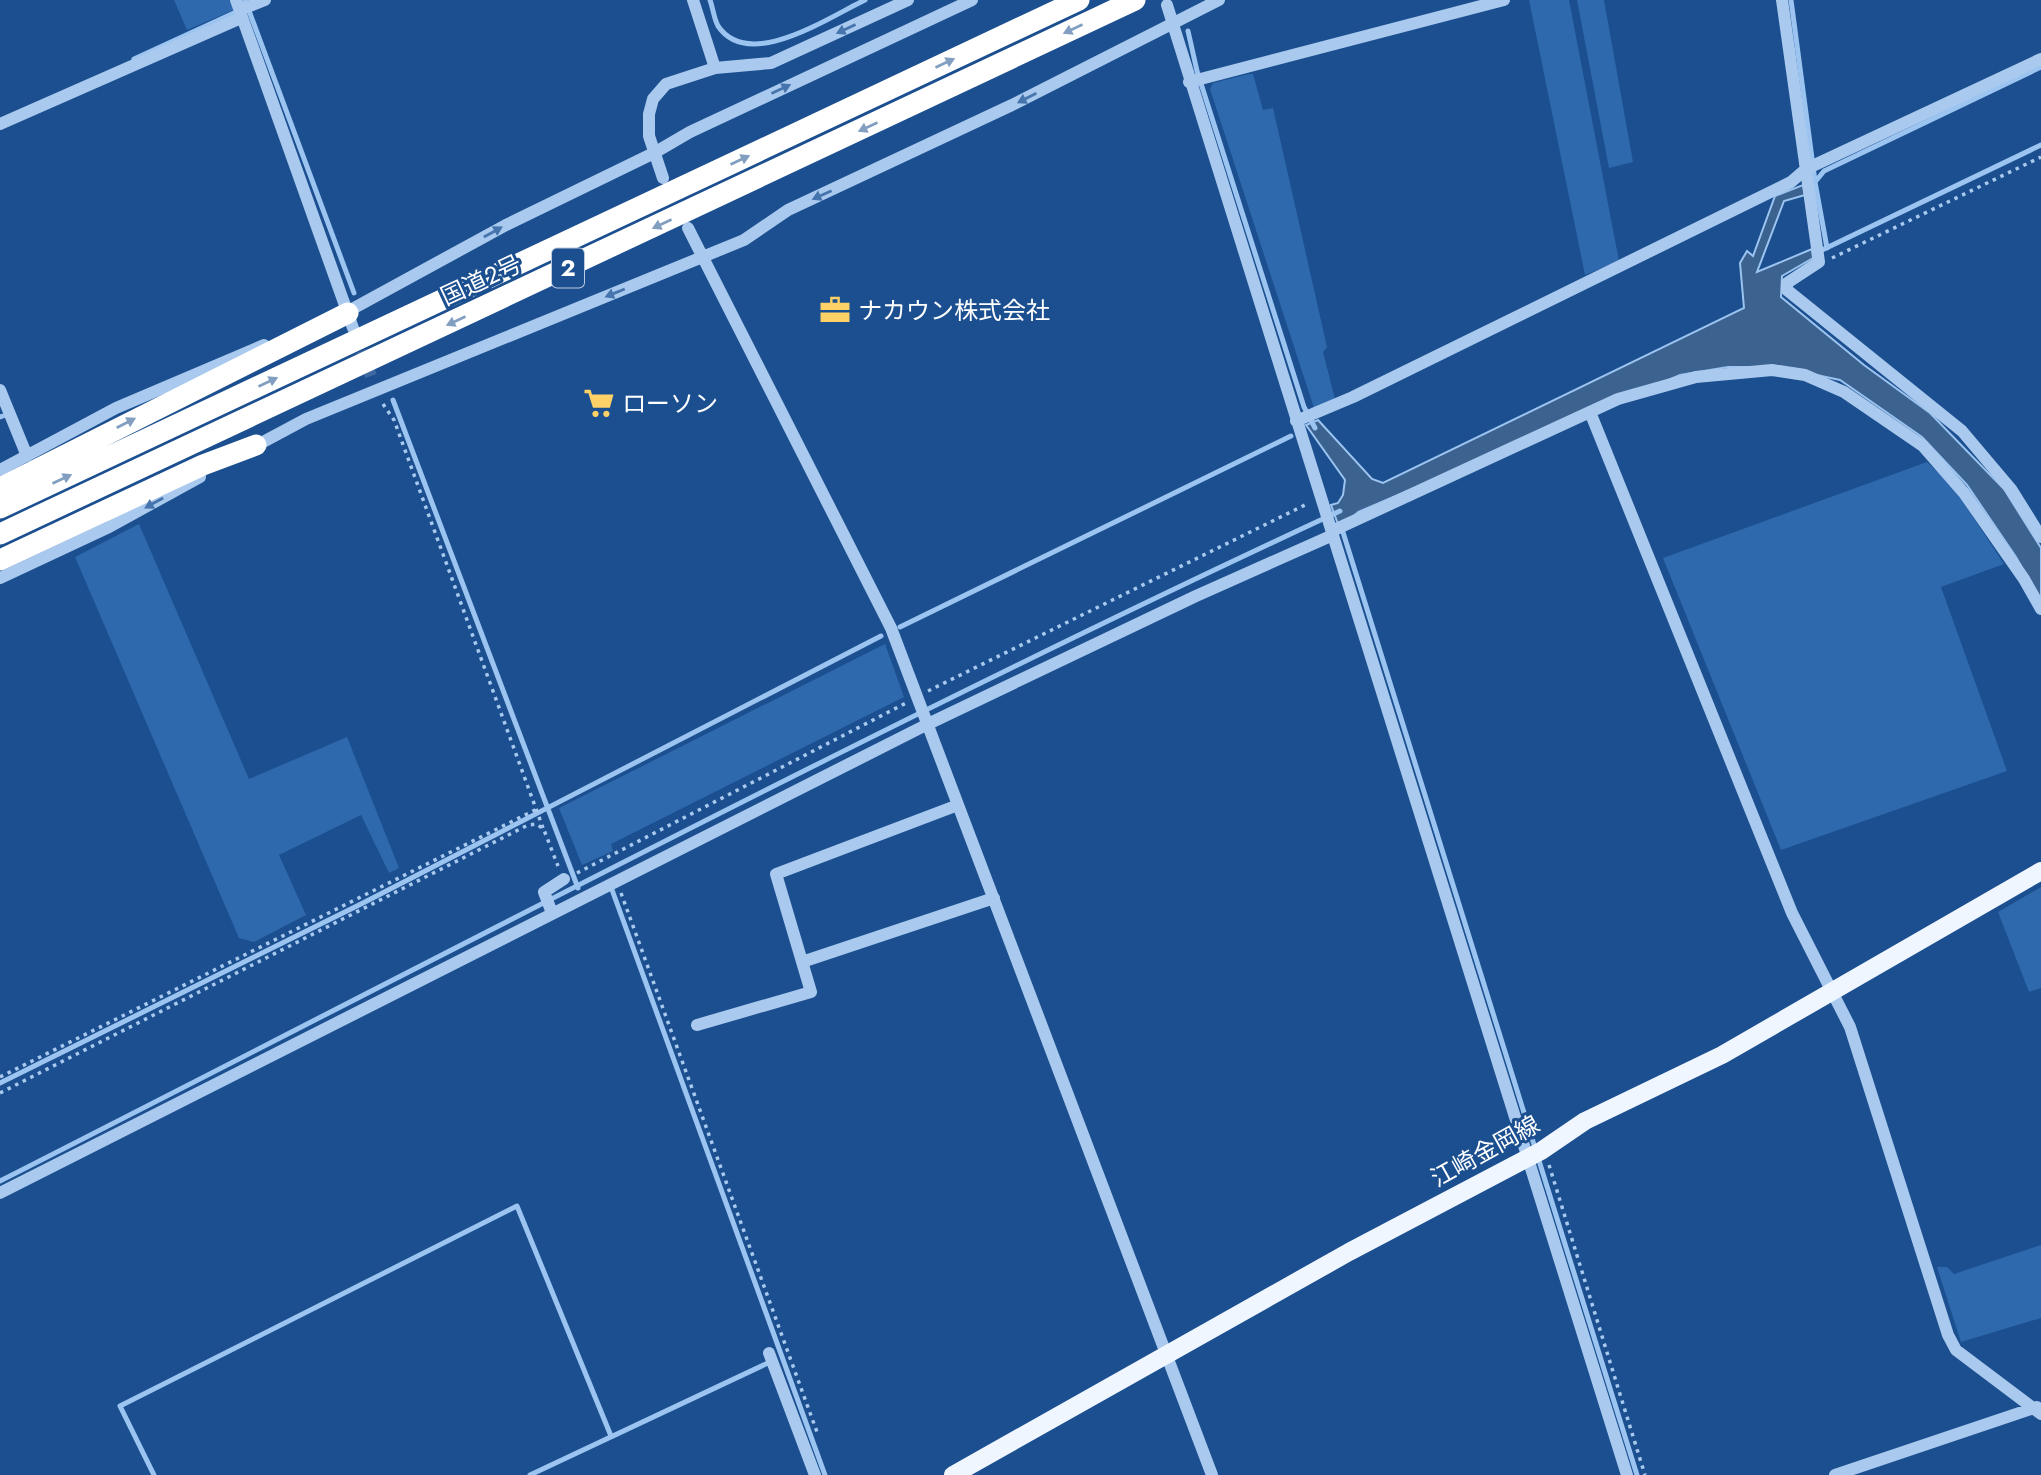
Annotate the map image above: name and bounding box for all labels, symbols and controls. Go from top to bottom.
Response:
one-way arrow [836,23,856,34]
one-way arrow [1063,23,1083,35]
one-way arrow [935,57,956,68]
one-way arrow [770,83,791,94]
one-way arrow [1017,92,1037,103]
one-way arrow [858,121,878,132]
one-way arrow [730,154,750,166]
one-way arrow [811,190,832,201]
one-way arrow [652,218,672,230]
one-way arrow [483,226,503,238]
street label: 国道2号 [435,246,527,314]
road number: 2 [552,248,584,288]
one-way arrow [605,287,625,299]
office icon: ナカウン株式会社 [818,293,852,327]
place label: ナカウン株式会社 [858,293,1050,328]
one-way arrow [446,315,466,327]
one-way arrow [258,376,278,388]
supermarket icon: ローソン [582,386,616,420]
place label: ローソン [622,386,718,421]
one-way arrow [116,417,136,429]
one-way arrow [52,473,72,484]
one-way arrow [144,497,163,509]
street label: 江崎金岡線 [1424,1107,1546,1195]

